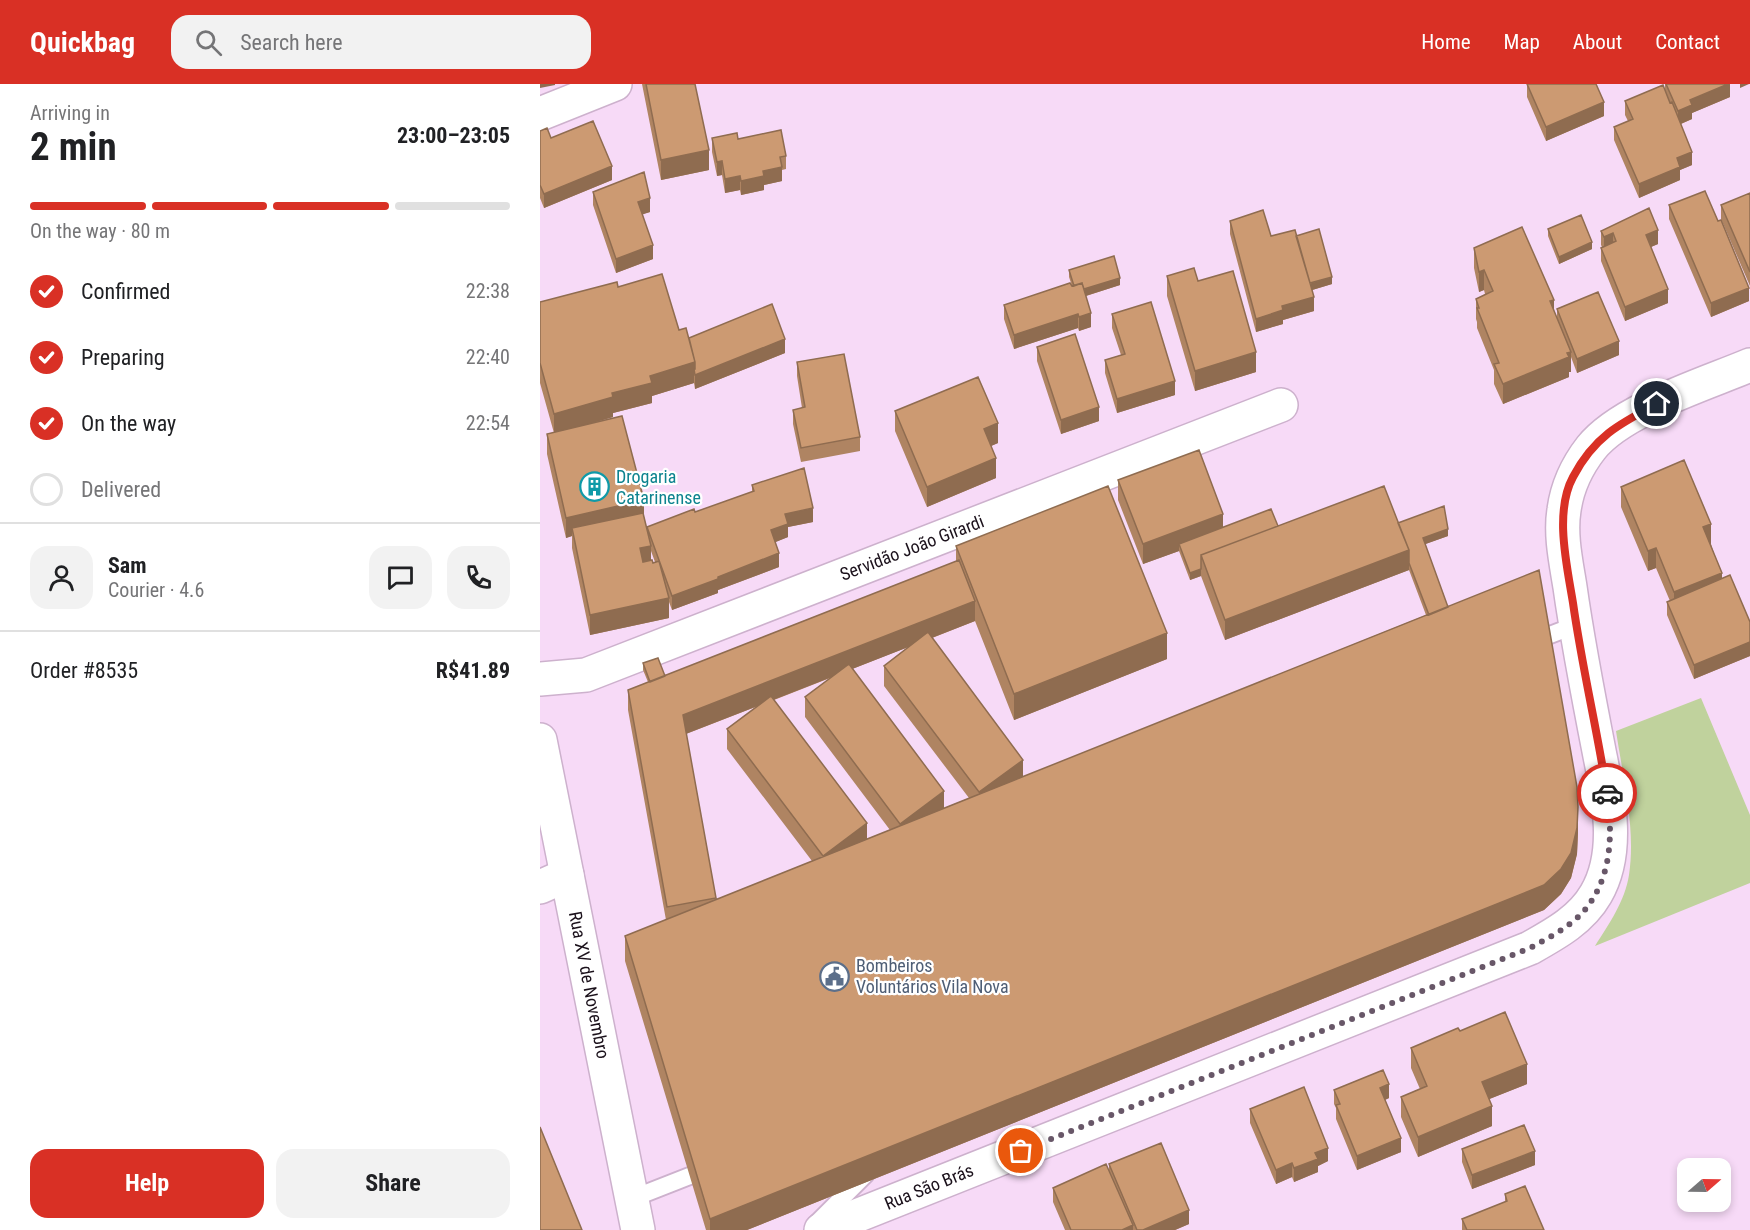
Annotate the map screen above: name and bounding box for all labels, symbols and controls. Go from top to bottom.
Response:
search box [171,15,591,69]
text: Quickbag [30,26,135,59]
icon: search [192,26,225,59]
text: Search here [240,30,342,55]
text: Home [1421,30,1471,54]
text: Map [1504,30,1540,54]
text: About [1573,30,1622,54]
text: Contact [1655,30,1720,54]
text: Arriving in [30,101,110,125]
text: 23:00–23:05 [397,123,510,148]
text: 2 min [30,124,117,170]
text: On the way · 80 m [30,219,170,243]
icon: check [30,275,63,308]
text: Confirmed [81,279,170,304]
text: 22:38 [466,279,510,303]
icon: check [30,341,63,374]
text: Preparing [81,345,165,370]
text: 22:40 [466,345,510,369]
pin [1631,378,1682,429]
icon: home [1640,387,1673,420]
icon: check [30,407,63,440]
text: On the way [81,411,176,436]
text: 22:54 [466,411,510,435]
place label: Drogaria Catarinense [616,466,701,508]
building icon: Drogaria Catarinense [579,471,611,503]
text: Delivered [81,477,161,502]
street label: Servidão João Girardi [837,510,987,585]
button: person [30,546,93,609]
button: chat [369,546,432,609]
button: phone [447,546,510,609]
text: Sam [108,553,147,578]
text: Courier · 4.6 [108,578,204,602]
text: Order #8535 [30,658,138,683]
text: R$41.89 [436,658,510,683]
courier [1577,763,1637,823]
icon: car [1591,777,1624,810]
street label: Rua XV de Novembro [565,909,614,1060]
place label: Bombeiros Voluntários Vila Nova [856,955,1009,997]
public building icon: Bombeiros Voluntários Vila Nova [819,960,851,992]
pin [995,1125,1046,1176]
icon: bag [1004,1134,1037,1167]
button: Help [30,1149,264,1218]
button: Share [276,1149,510,1218]
north arrow [1677,1158,1731,1212]
map controls [1677,1158,1731,1212]
street label: Rua São Brás [881,1159,976,1214]

